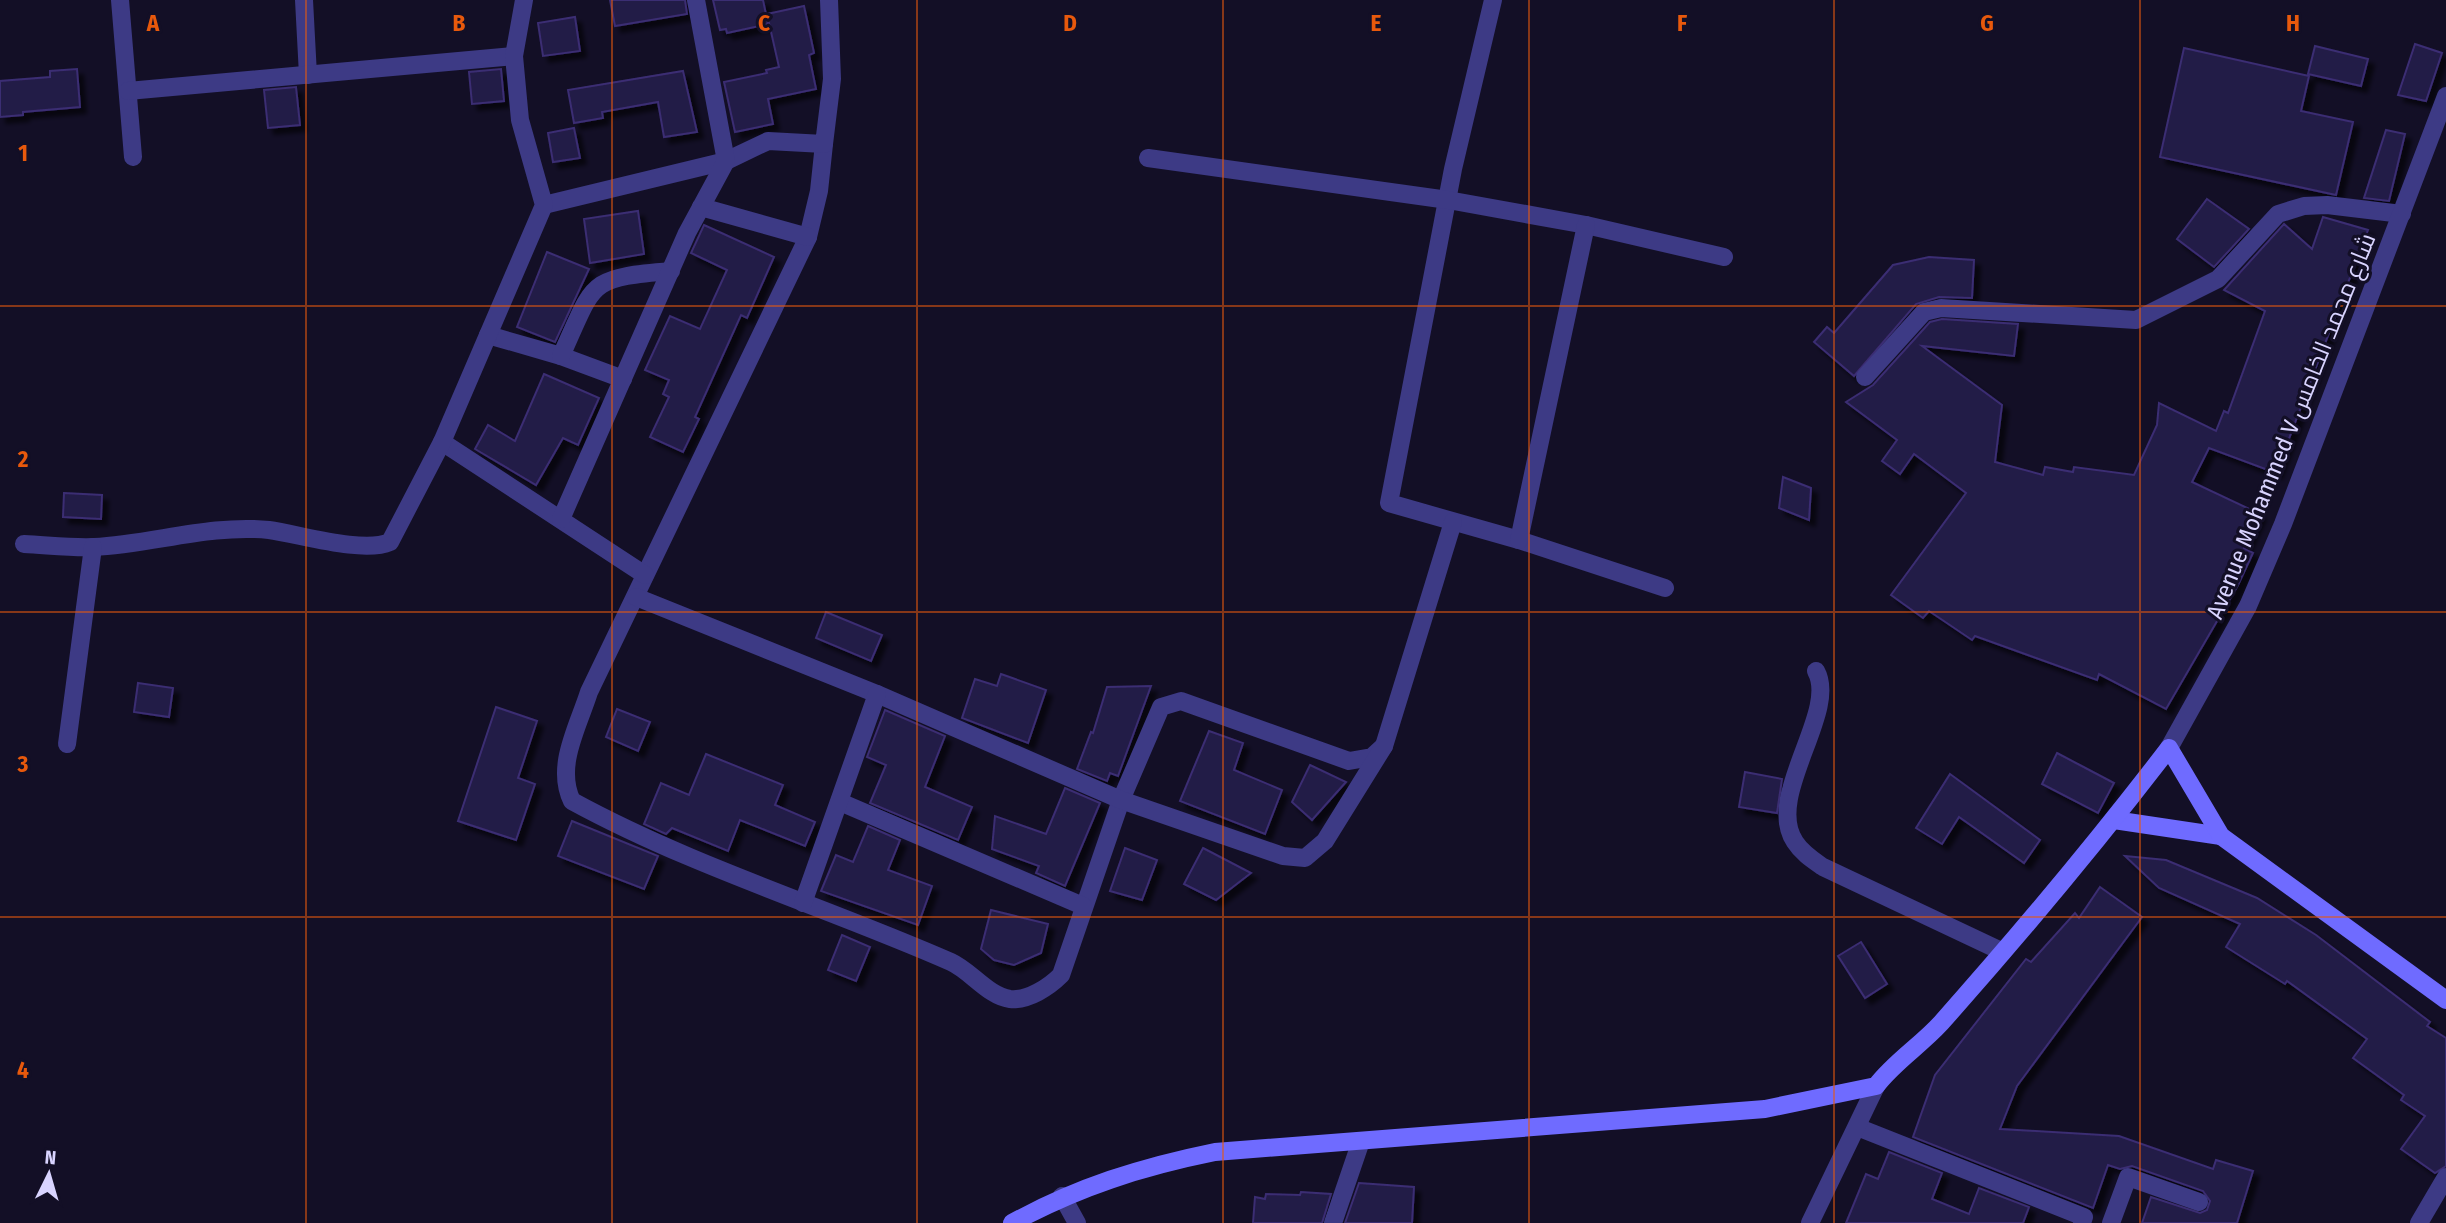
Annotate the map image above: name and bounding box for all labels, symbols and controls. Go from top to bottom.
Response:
text: A [146,9,160,37]
text: B [453,9,466,37]
text: C [758,9,770,37]
text: D [1063,9,1077,37]
text: E [1371,9,1382,37]
text: F [1677,9,1687,37]
text: G [1980,9,1994,37]
text: H [2286,9,2300,37]
text: 1 [18,139,28,167]
street label: Avenue Mohammed V شارع محمد الخامس [2201,229,2383,624]
text: 2 [17,445,29,473]
text: 3 [17,750,29,778]
text: 4 [17,1056,29,1084]
north arrow [14,1139,84,1209]
text: N [44,1146,57,1170]

